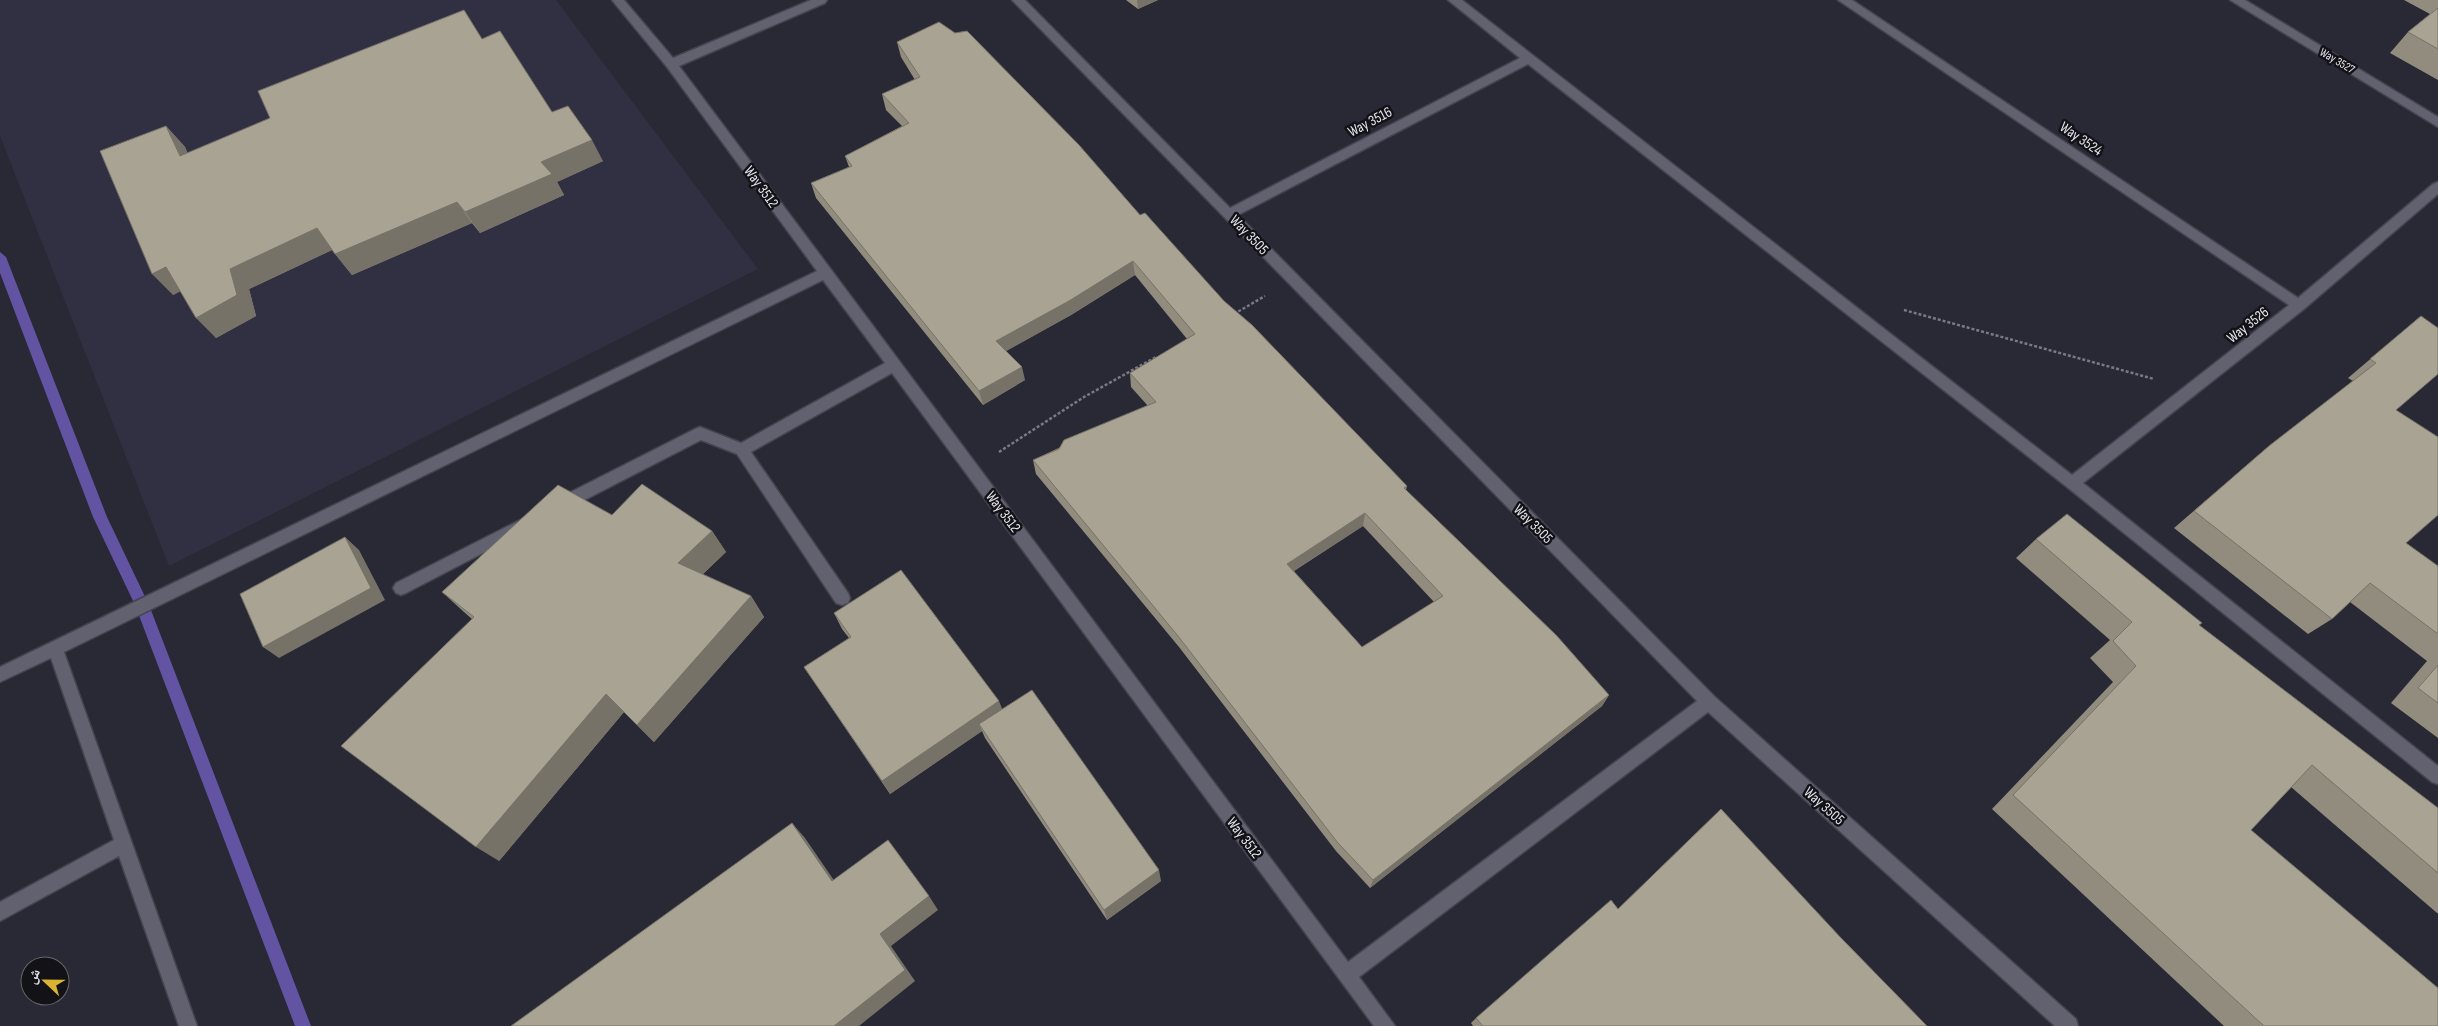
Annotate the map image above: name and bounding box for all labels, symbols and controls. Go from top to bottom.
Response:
street label: Way 3527 [2317,45,2357,77]
street label: Way 3516 [1345,103,1395,141]
street label: Way 3524 [2056,118,2106,160]
street label: Way 3512 [739,162,783,212]
street label: Way 3505 [1225,211,1273,259]
street label: Way 3526 [2223,303,2273,347]
street label: Way 3512 [981,487,1025,537]
street label: Way 3505 [1509,500,1557,548]
street label: Way 3505 [1800,783,1848,829]
street label: Way 3512 [1222,813,1266,863]
north arrow [20,956,70,1006]
text: ش [23,966,44,986]

